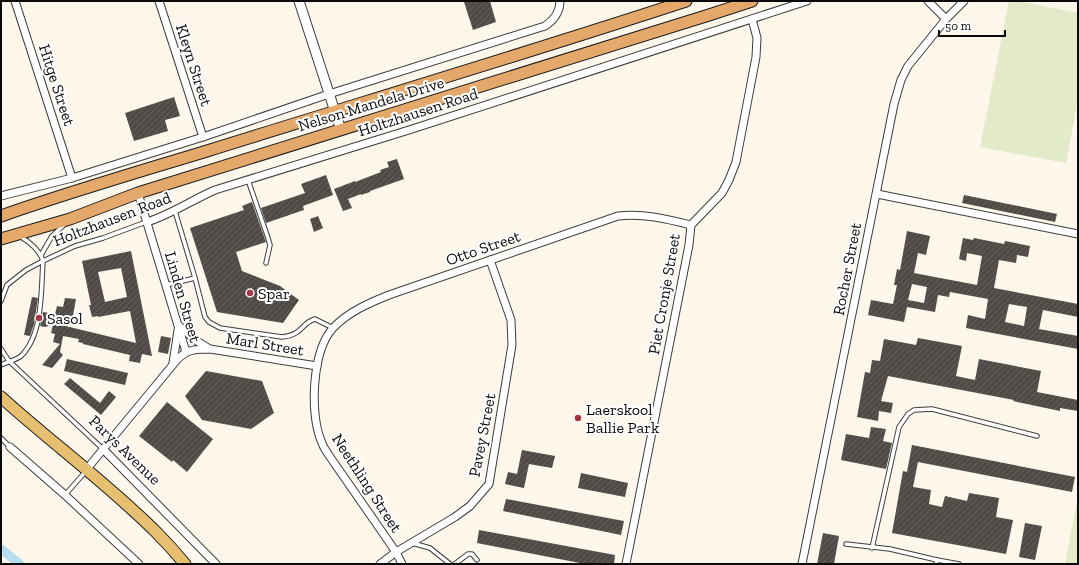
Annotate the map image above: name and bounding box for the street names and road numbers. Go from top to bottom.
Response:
street label: Kleyn Street [172,22,216,108]
street label: Hitge Street [35,42,79,128]
street label: Nelson Mandela Drive [296,73,446,135]
street label: Holtzhausen Road [356,84,481,140]
street label: Holtzhausen Road [50,188,174,250]
street label: Rocher Street [829,221,865,317]
street label: Otto Street [443,226,523,270]
street label: Piet Cronje Street [644,232,684,356]
street label: Linden Street [161,249,205,345]
street label: Marl Street [225,328,305,360]
street label: Pavey Street [465,391,499,479]
street label: Parys Avenue [85,411,165,489]
street label: Neethling Street [328,430,406,536]

